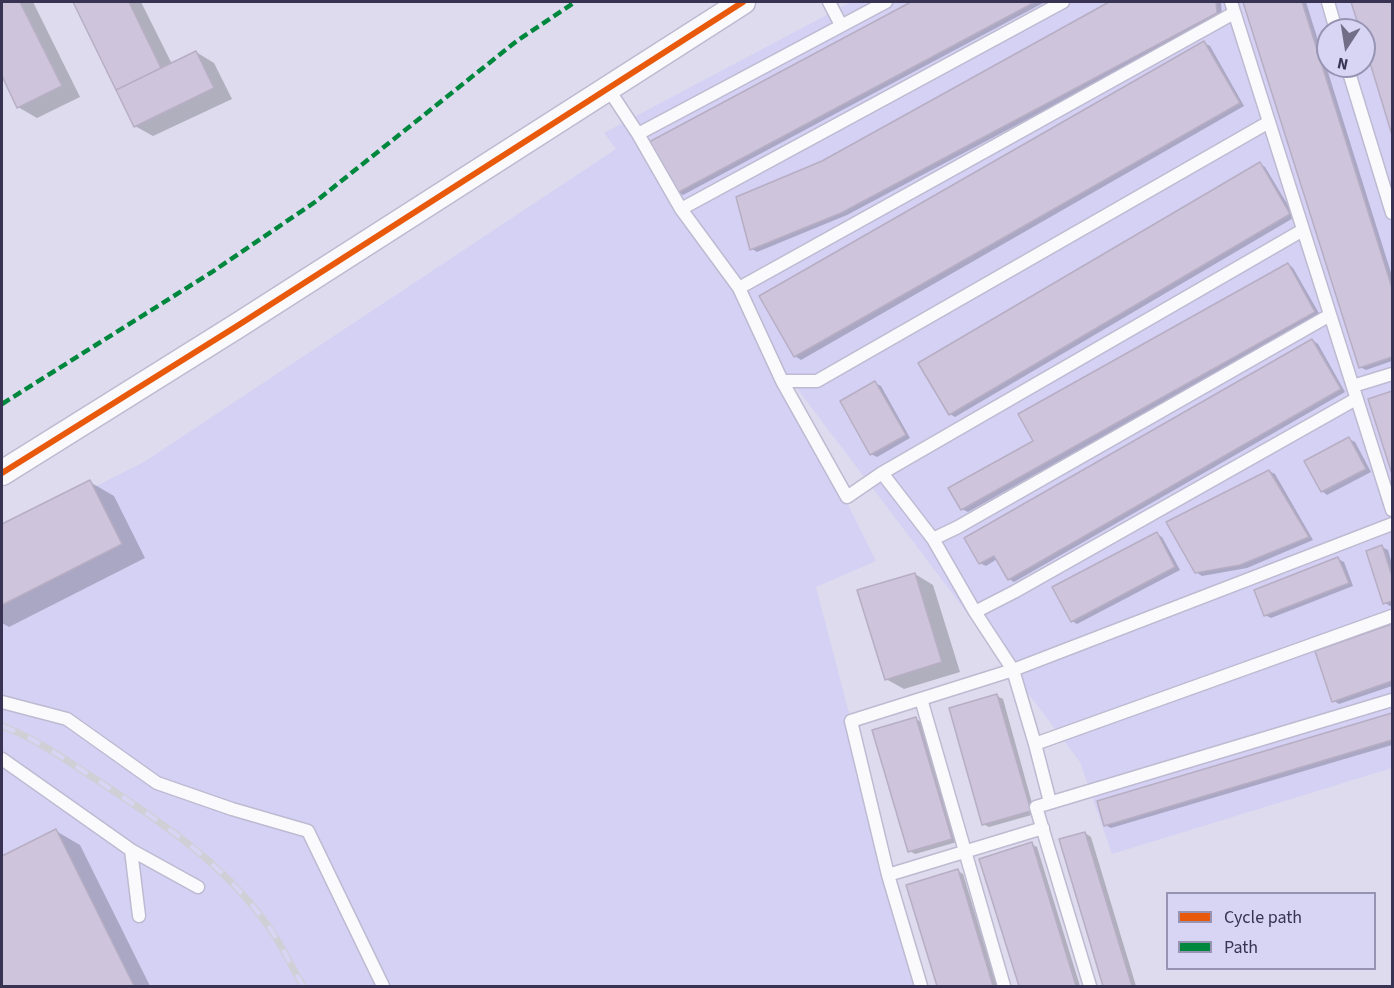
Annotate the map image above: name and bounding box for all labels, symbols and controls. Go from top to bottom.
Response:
north arrow [1316,18,1376,78]
text: N [1335,52,1350,76]
legend [1166,892,1376,970]
text: Cycle path [1224,905,1302,930]
text: Path [1224,935,1258,960]

